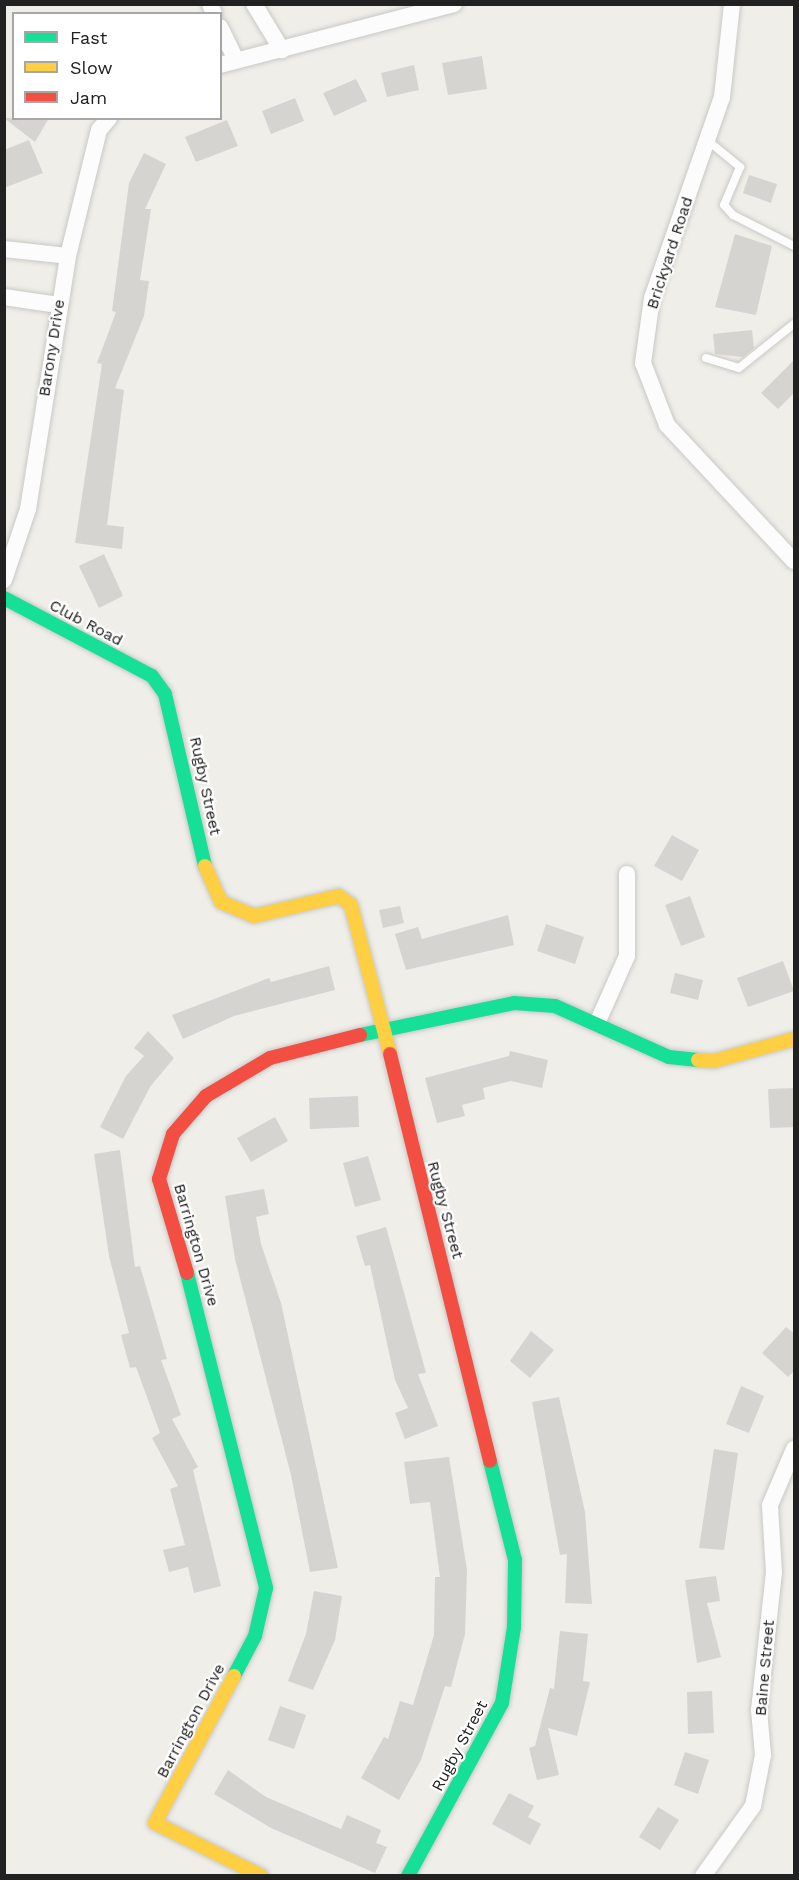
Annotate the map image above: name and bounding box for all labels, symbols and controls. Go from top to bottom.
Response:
legend [12,12,222,120]
text: Fast [70,27,107,48]
text: Slow [70,57,113,78]
text: Jam [70,87,107,108]
street label: Brickyard Road [643,194,697,312]
street label: Barony Drive [35,298,69,398]
street label: Club Road [46,596,126,650]
street label: Rugby Street [185,735,225,837]
street label: Rugby Street [423,1159,467,1261]
street label: Barrington Drive [169,1181,223,1309]
street label: Baine Street [751,1619,779,1717]
street label: Barrington Drive [153,1661,229,1781]
street label: Rugby Street [428,1697,492,1795]

